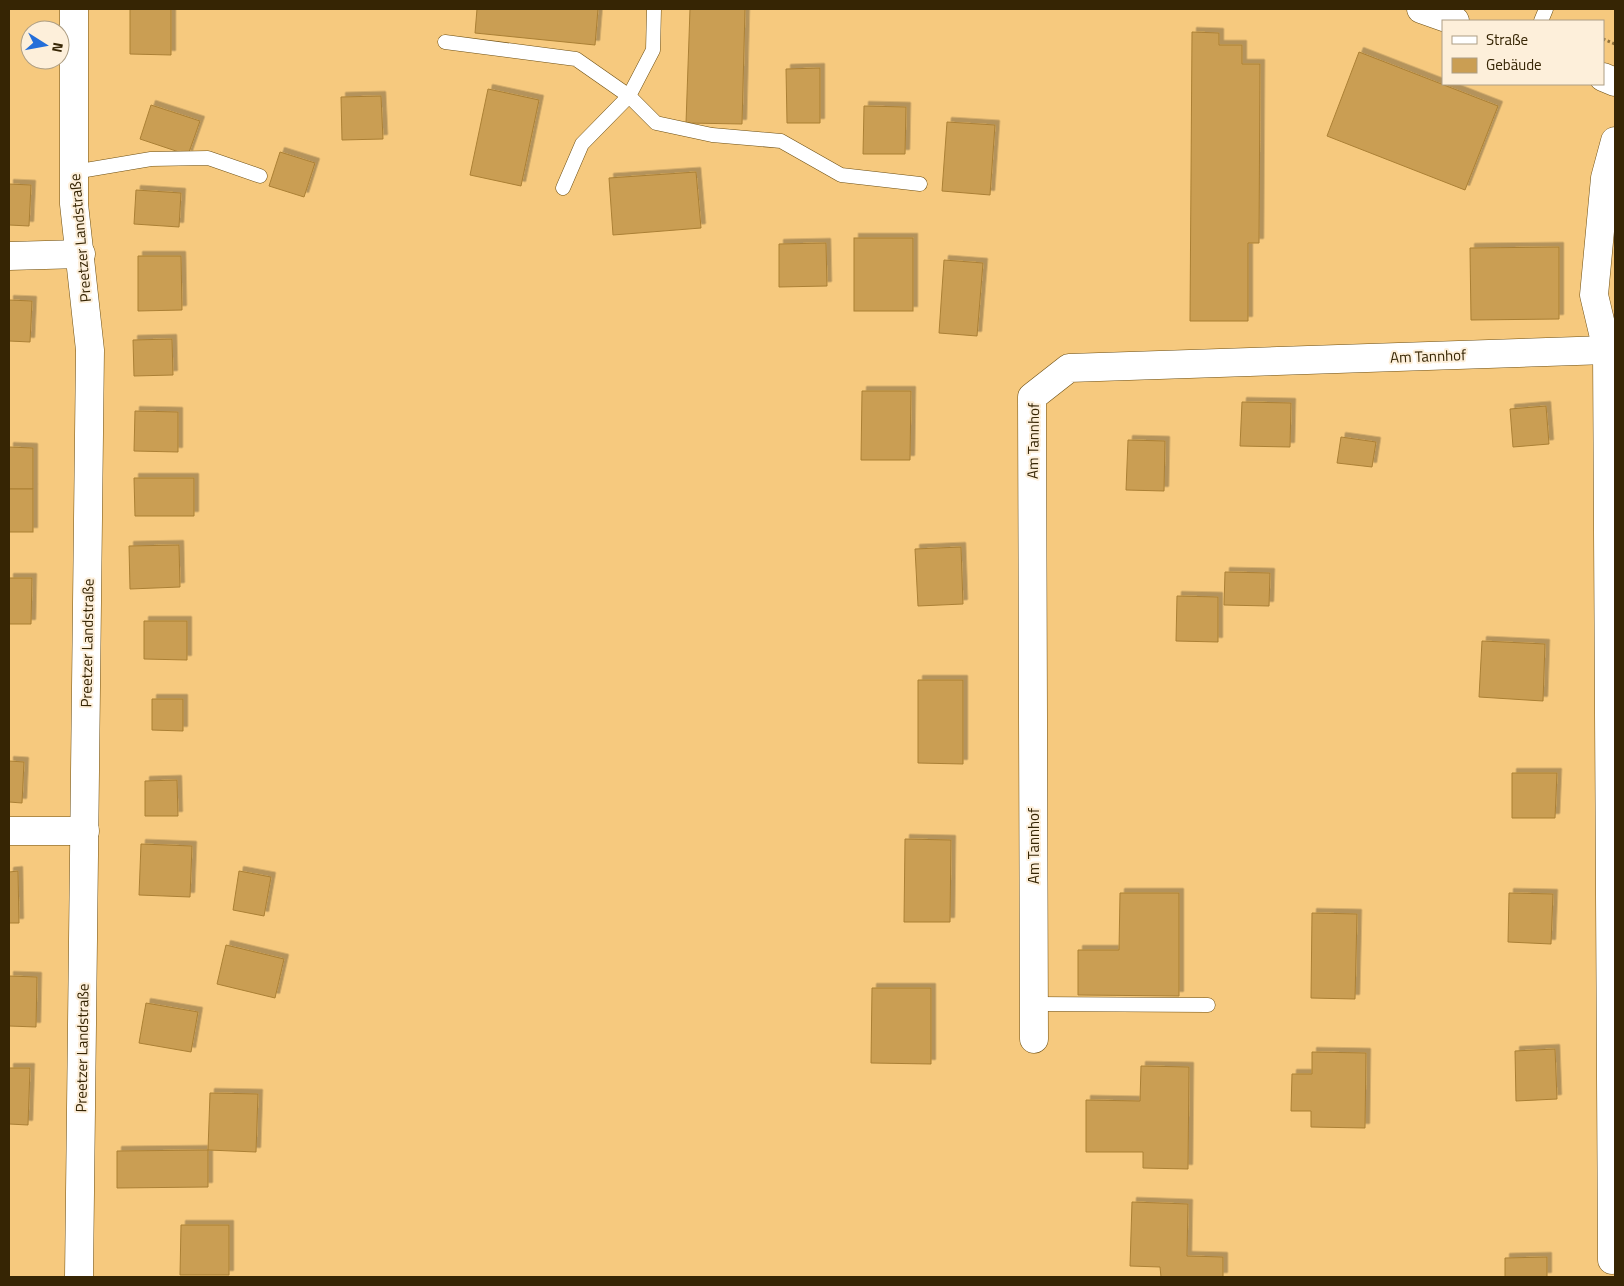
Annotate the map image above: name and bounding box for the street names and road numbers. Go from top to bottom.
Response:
street label: Preetzer Landstraße [63,173,97,303]
street label: Am Tannhof [1390,343,1466,369]
street label: Am Tannhof [1021,403,1045,479]
street label: Preetzer Landstraße [74,578,100,708]
street label: Am Tannhof [1022,808,1045,884]
street label: Preetzer Landstraße [69,983,95,1113]

